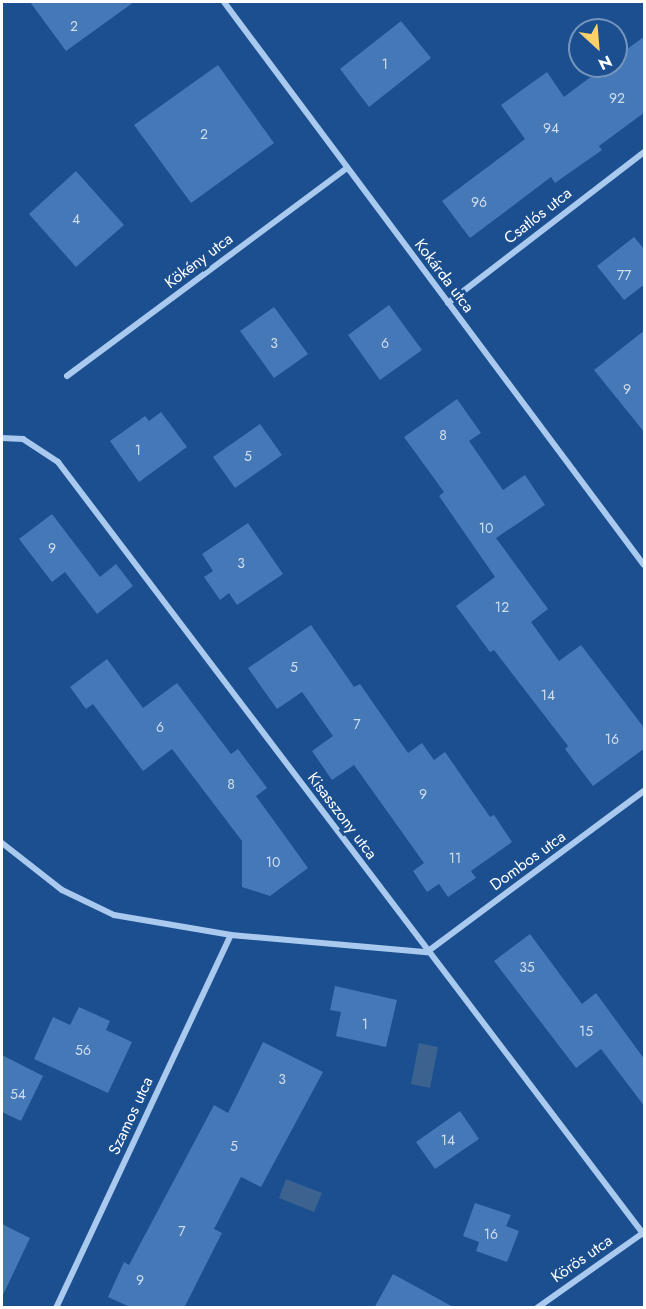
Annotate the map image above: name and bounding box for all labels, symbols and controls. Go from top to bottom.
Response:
house number: 2 [70,18,78,34]
north arrow [568,18,628,78]
text: N [594,50,616,76]
house number: 1 [382,56,388,72]
house number: 92 [609,90,625,106]
house number: 94 [543,120,559,136]
house number: 2 [200,126,208,142]
street label: Csatlós utca [500,184,576,248]
house number: 96 [471,194,487,210]
house number: 4 [72,211,80,227]
street label: Kökény utca [161,229,237,293]
street label: Kokárda utca [410,236,478,316]
house number: 77 [617,267,631,283]
house number: 3 [270,335,278,351]
house number: 6 [381,335,389,351]
house number: 9 [623,381,631,397]
house number: 8 [439,427,447,443]
house number: 1 [135,442,141,458]
house number: 5 [244,448,252,464]
house number: 10 [479,520,493,536]
house number: 9 [48,540,56,556]
house number: 3 [237,555,245,571]
house number: 12 [495,599,509,615]
house number: 5 [290,659,298,675]
house number: 14 [541,687,555,703]
house number: 7 [353,716,361,732]
house number: 6 [156,719,164,735]
house number: 16 [605,731,619,747]
street label: Kisasszony utca [303,769,381,863]
house number: 8 [227,776,235,792]
house number: 9 [419,786,427,802]
street label: Dombos utca [486,827,570,895]
house number: 11 [449,850,461,866]
house number: 10 [266,854,280,870]
house number: 35 [519,959,535,975]
house number: 1 [362,1016,368,1032]
house number: 15 [579,1023,593,1039]
house number: 56 [75,1042,91,1058]
house number: 3 [278,1071,286,1087]
street label: Szamos utca [105,1074,157,1158]
house number: 54 [10,1086,26,1102]
house number: 14 [441,1132,455,1148]
house number: 5 [230,1138,238,1154]
house number: 7 [178,1223,186,1239]
house number: 16 [484,1226,498,1242]
street label: Körös utca [548,1231,616,1287]
house number: 9 [136,1272,144,1288]

